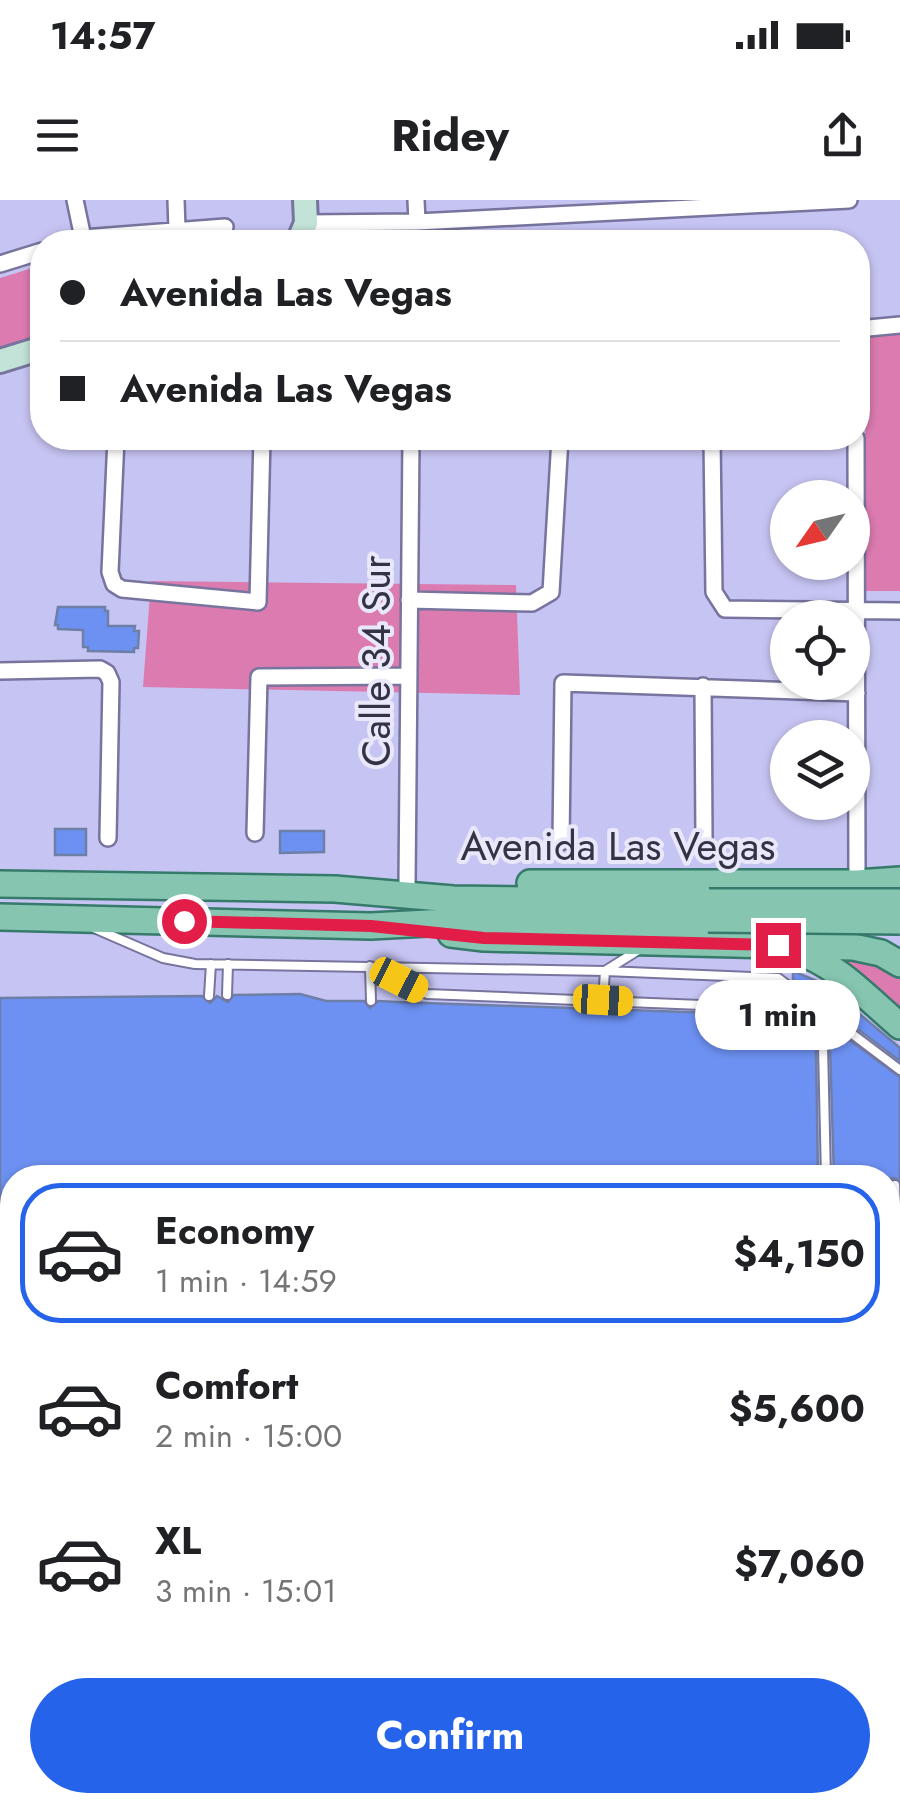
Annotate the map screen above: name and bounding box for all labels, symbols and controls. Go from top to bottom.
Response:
text: 14:57 [50,8,156,63]
text: Ridey [391,103,509,168]
icon: menu [30,108,85,163]
icon: share [815,108,870,163]
text: Avenida Las Vegas [120,265,452,320]
text: Avenida Las Vegas [120,361,452,416]
north arrow [770,480,870,580]
map controls [770,480,870,820]
street label: Calle 34 Sur [347,555,405,767]
button: locate [770,600,870,700]
button: layers [770,720,870,820]
street label: Avenida Las Vegas [461,817,775,875]
route start [162,899,207,944]
route end [756,923,801,968]
car [365,953,433,1007]
callout: 1 min [696,980,860,1050]
car [572,983,634,1017]
text: 1 min [738,992,817,1038]
text: Economy [155,1203,314,1258]
icon: car [35,1208,125,1298]
text: $4,150 [734,1226,865,1281]
text: 1 min · 14:59 [155,1258,337,1304]
text: Comfort [155,1358,298,1413]
icon: car [35,1363,125,1453]
text: $5,600 [729,1381,865,1436]
text: 2 min · 15:00 [155,1413,342,1459]
text: XL [155,1513,201,1568]
icon: car [35,1518,125,1608]
text: $7,060 [734,1536,865,1591]
text: 3 min · 15:01 [155,1568,337,1614]
button: Confirm [30,1678,870,1793]

